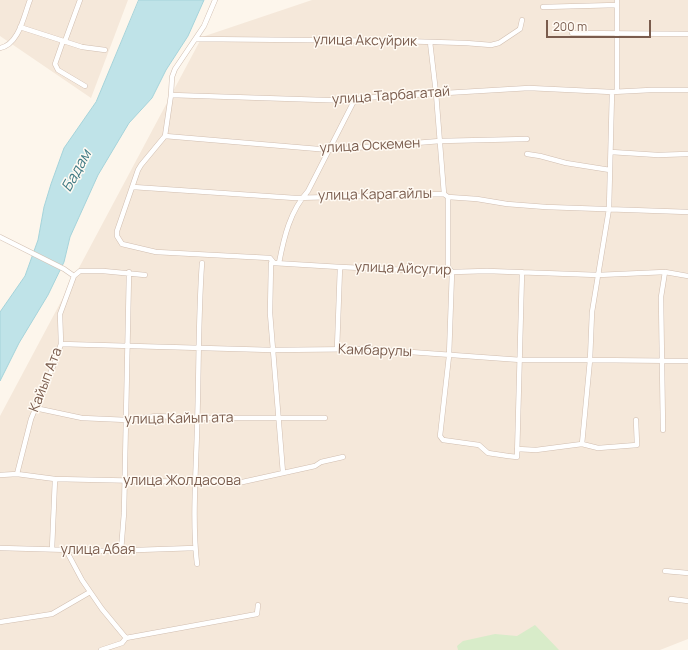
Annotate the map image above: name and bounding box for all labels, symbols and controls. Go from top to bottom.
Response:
scale bar [548,12,653,38]
text: 200 m [553,18,587,35]
street label: улица Аксуйрик [313,32,417,50]
street label: улица Тарбагатай [331,83,451,109]
street label: улица Оскемен [319,135,421,157]
water label: Бадам [58,147,96,195]
street label: улица Карагайлы [318,186,432,204]
street label: улица Айсугир [354,259,452,279]
street label: Камбарулы [338,341,412,361]
street label: Кайып Ата [26,345,66,415]
street label: улица Кайып ата [124,410,234,428]
street label: улица Жолдасова [123,473,241,489]
street label: улица Абая [61,542,135,558]

